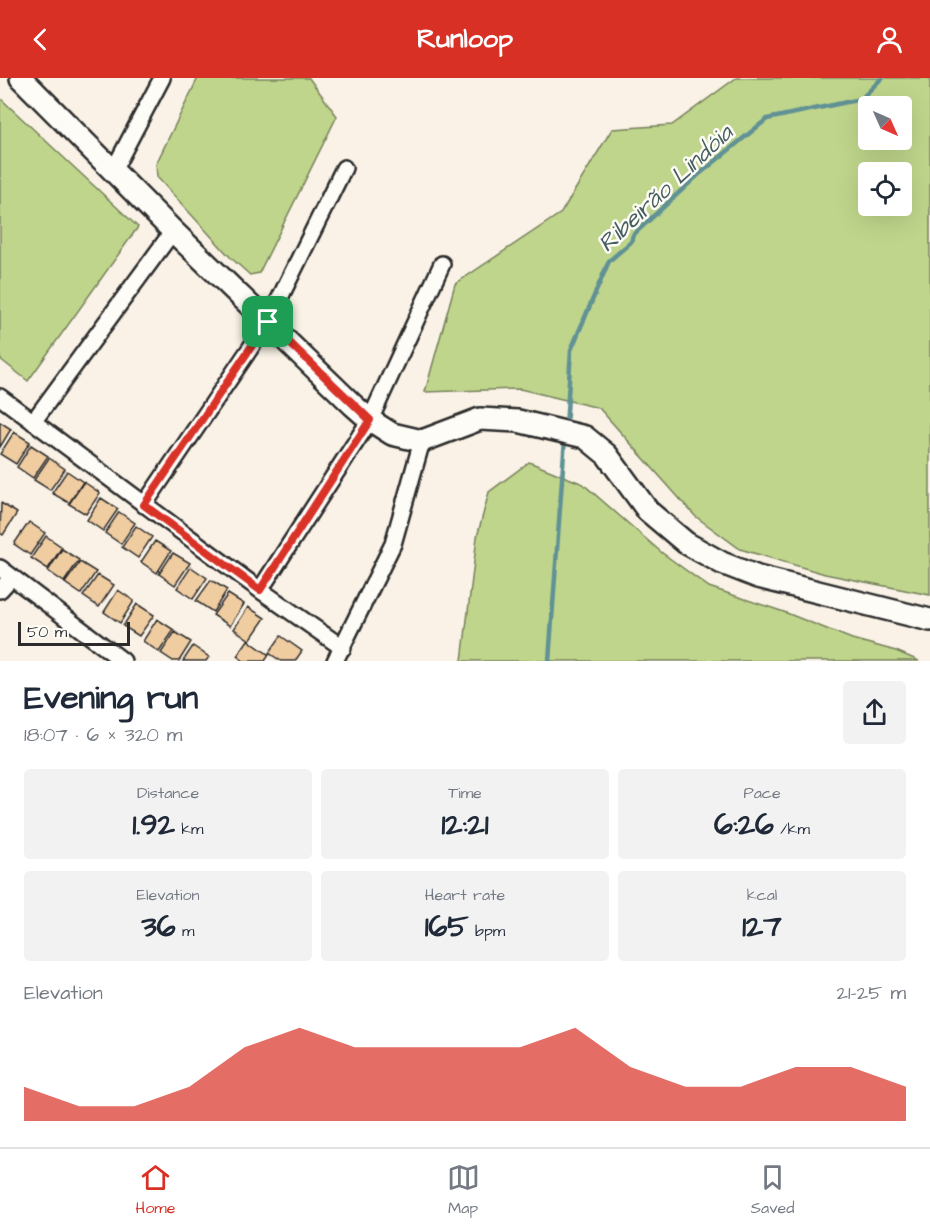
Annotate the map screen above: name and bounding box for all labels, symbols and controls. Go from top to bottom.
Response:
text: Runloop [417,20,513,58]
icon: back [24,23,57,56]
icon: person [873,23,906,56]
north arrow [858,96,912,150]
map controls [858,96,912,216]
water label: Ribeirão Lindóia [591,116,742,260]
button: locate [858,162,912,216]
pin [242,296,293,347]
icon: arrive [251,305,284,338]
scale bar [18,619,130,646]
text: 50 m [27,621,67,643]
text: Evening run [24,675,198,721]
button: share [843,681,906,744]
text: 18:07 · 6 × 320 m [24,721,182,749]
text: Distance [137,782,199,804]
text: Time [448,782,482,804]
text: Pace [743,782,781,804]
text: 1.92 [133,804,175,846]
text: 12:21 [441,804,489,846]
text: 6:26 [714,804,774,846]
text: km [175,818,204,840]
text: /km [774,818,810,840]
text: Elevation [137,884,199,906]
text: Heart rate [425,884,505,906]
text: kcal [747,884,777,906]
text: 36 [142,906,176,948]
text: 165 [425,906,469,948]
text: 127 [742,906,782,948]
text: m [176,920,194,942]
text: bpm [469,920,505,942]
text: Elevation [24,979,103,1007]
text: 21–25 m [837,979,906,1007]
tab: Home [136,1161,175,1219]
tab: Map [447,1161,480,1219]
tab: Saved [751,1161,794,1219]

